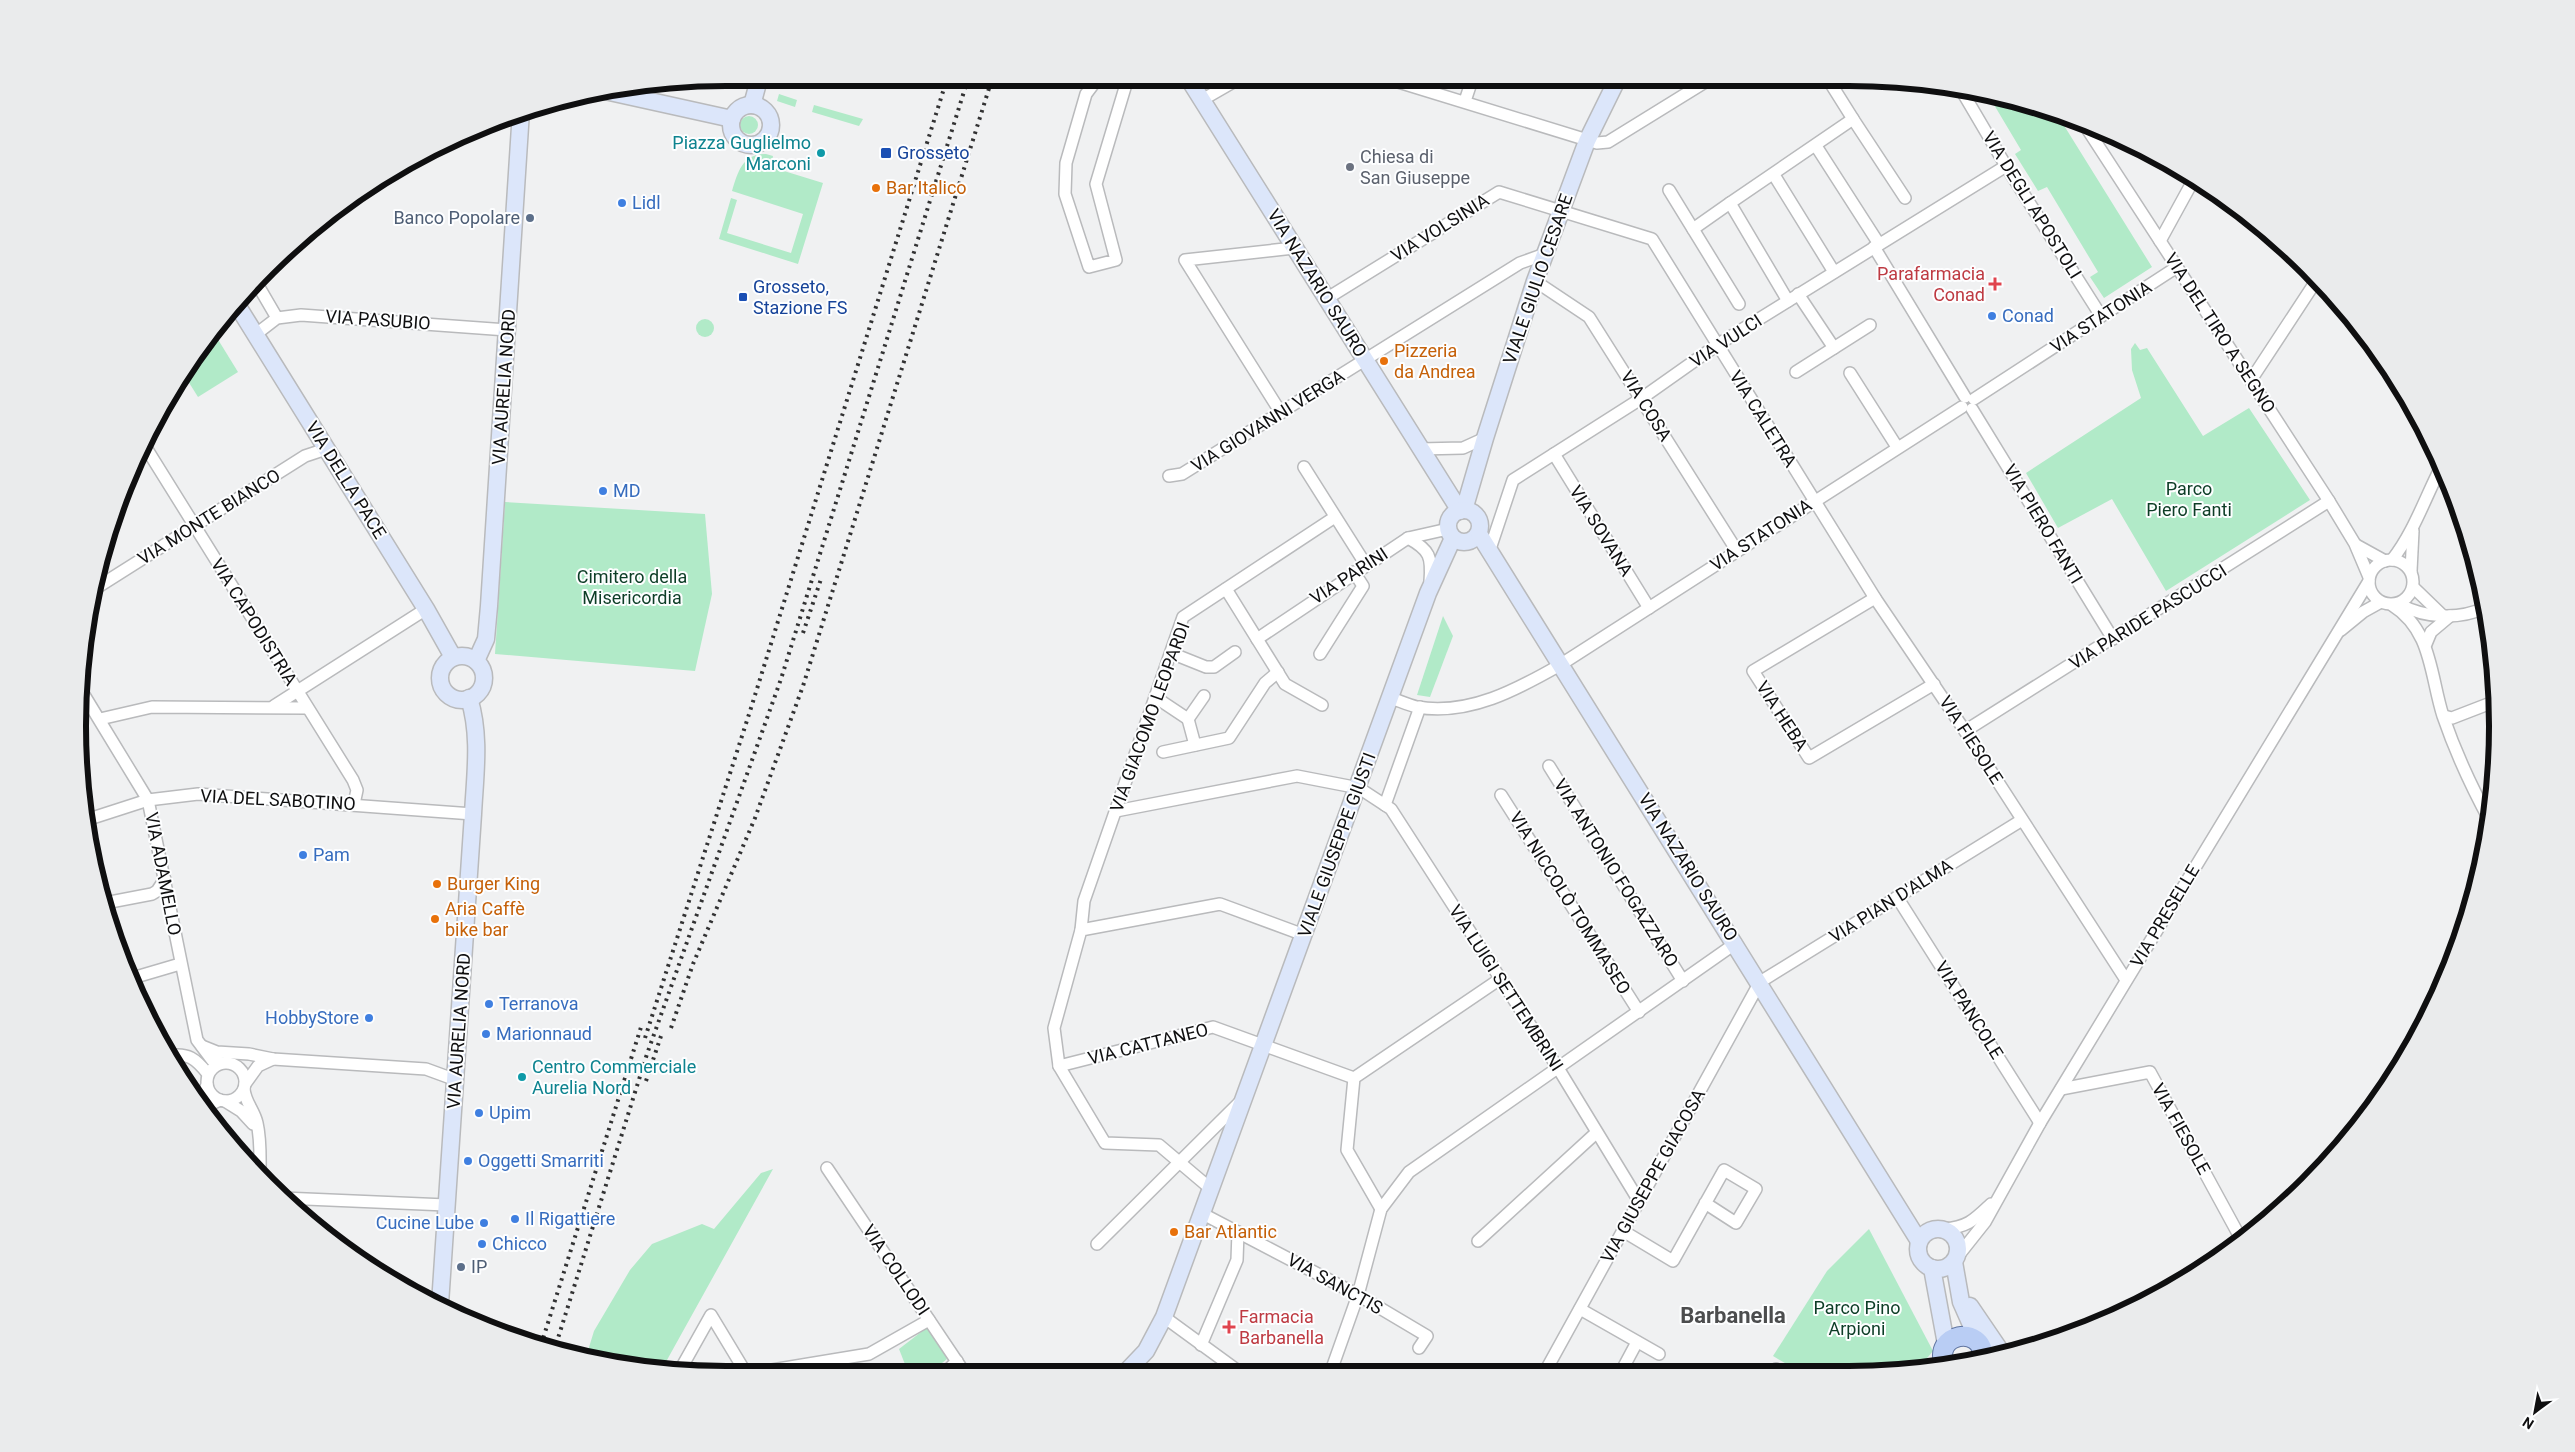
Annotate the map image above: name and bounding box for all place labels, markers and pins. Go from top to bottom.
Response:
place label: Piazza Guglielmo Marconi [672,132,811,174]
place label: Grosseto [897,142,970,163]
marker: Grosseto [879,146,893,160]
place label: Chiesa di San Giuseppe [1360,146,1470,188]
marker: Piazza Guglielmo Marconi [815,147,827,159]
marker: Chiesa di San Giuseppe [1344,161,1356,173]
place label: Bar Italico [886,177,967,198]
marker: Bar Italico [870,182,882,194]
place label: Lidl [632,192,661,213]
marker: Lidl [616,197,628,209]
place label: Banco Popolare [393,207,520,228]
marker: Banco Popolare [524,212,536,224]
place label: Parafarmacia Conad [1877,263,1985,305]
place label: Grosseto, Stazione FS [753,276,848,318]
marker: Parafarmacia Conad [1989,278,2001,290]
marker: Grosseto, Stazione FS [737,291,749,303]
place label: Conad [2002,305,2054,326]
marker: Conad [1986,310,1998,322]
place label: Pizzeria da Andrea [1394,340,1476,382]
marker: Pizzeria da Andrea [1378,355,1390,367]
place label: MD [613,480,641,501]
marker: MD [597,485,609,497]
place label: Pam [313,844,350,865]
marker: Pam [297,849,309,861]
place label: Burger King [447,873,540,894]
marker: Burger King [431,878,443,890]
place label: Aria Caffè bike bar [445,898,525,940]
marker: Aria Caffè bike bar [429,913,441,925]
place label: Terranova [499,993,579,1014]
marker: Terranova [483,998,495,1010]
place label: HobbyStore [265,1007,359,1028]
marker: HobbyStore [363,1012,375,1024]
place label: Marionnaud [496,1023,592,1044]
marker: Marionnaud [480,1028,492,1040]
place label: Centro Commerciale Aurelia Nord [532,1056,696,1098]
marker: Centro Commerciale Aurelia Nord [516,1071,528,1083]
place label: Upim [489,1102,531,1123]
marker: Upim [473,1107,485,1119]
place label: Oggetti Smarriti [478,1150,604,1171]
marker: Oggetti Smarriti [462,1155,474,1167]
place label: Il Rigattiere [525,1208,615,1229]
place label: Cucine Lube [376,1212,474,1233]
marker: Il Rigattiere [509,1213,521,1225]
marker: Cucine Lube [478,1217,490,1229]
place label: Bar Atlantic [1184,1221,1277,1242]
marker: Bar Atlantic [1168,1226,1180,1238]
place label: Chicco [492,1233,547,1254]
marker: Chicco [476,1238,488,1250]
place label: IP [471,1256,487,1277]
marker: IP [455,1261,467,1273]
place label: Farmacia Barbanella [1239,1306,1324,1348]
marker: Farmacia Barbanella [1223,1321,1235,1333]

